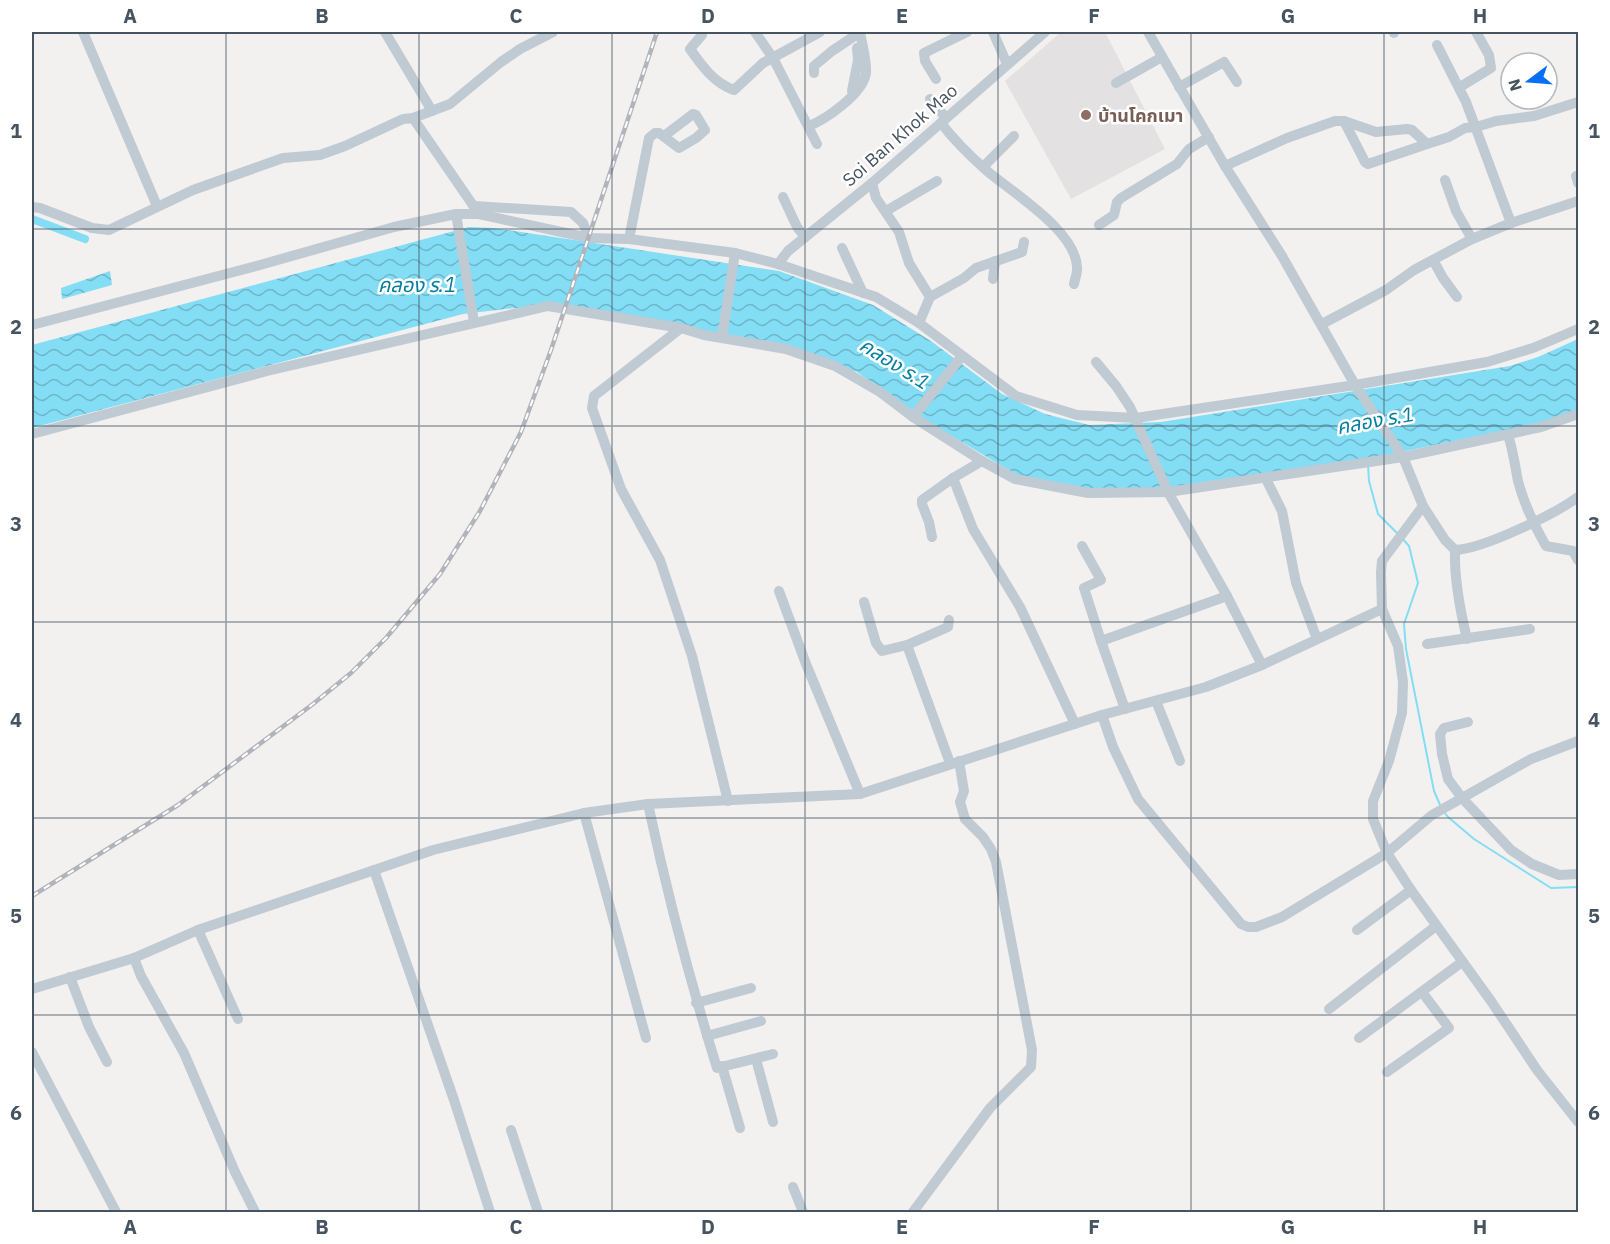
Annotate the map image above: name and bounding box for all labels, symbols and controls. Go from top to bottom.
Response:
text: A [123,2,137,29]
text: B [315,2,329,29]
text: C [509,2,523,29]
text: D [701,2,715,29]
text: E [896,2,908,29]
text: F [1088,2,1100,29]
text: G [1281,2,1295,29]
text: H [1473,2,1487,29]
north arrow [1499,51,1559,111]
text: N [1503,77,1526,93]
street label: Soi Ban Khok Mao [838,79,962,191]
place label: บ้านโคกเมา [1098,104,1183,127]
marker: บ้านโคกเมา [1079,108,1093,122]
text: 1 [10,117,22,144]
text: 1 [1588,117,1600,144]
water label: คลอง ร.1 [378,271,456,298]
text: 2 [10,313,22,340]
text: 2 [1588,313,1600,340]
water label: คลอง ร.1 [855,331,935,395]
water label: คลอง ร.1 [1334,400,1416,440]
text: 3 [10,510,22,537]
text: 3 [1588,510,1600,537]
text: 4 [10,706,22,733]
text: 4 [1588,706,1600,733]
text: 5 [10,902,22,929]
text: 5 [1588,902,1600,929]
text: 6 [10,1099,22,1126]
text: 6 [1588,1099,1600,1126]
text: A [123,1213,137,1240]
text: B [315,1213,329,1240]
text: C [509,1213,523,1240]
text: D [701,1213,715,1240]
text: E [896,1213,908,1240]
text: F [1088,1213,1100,1240]
text: G [1281,1213,1295,1240]
text: H [1473,1213,1487,1240]

